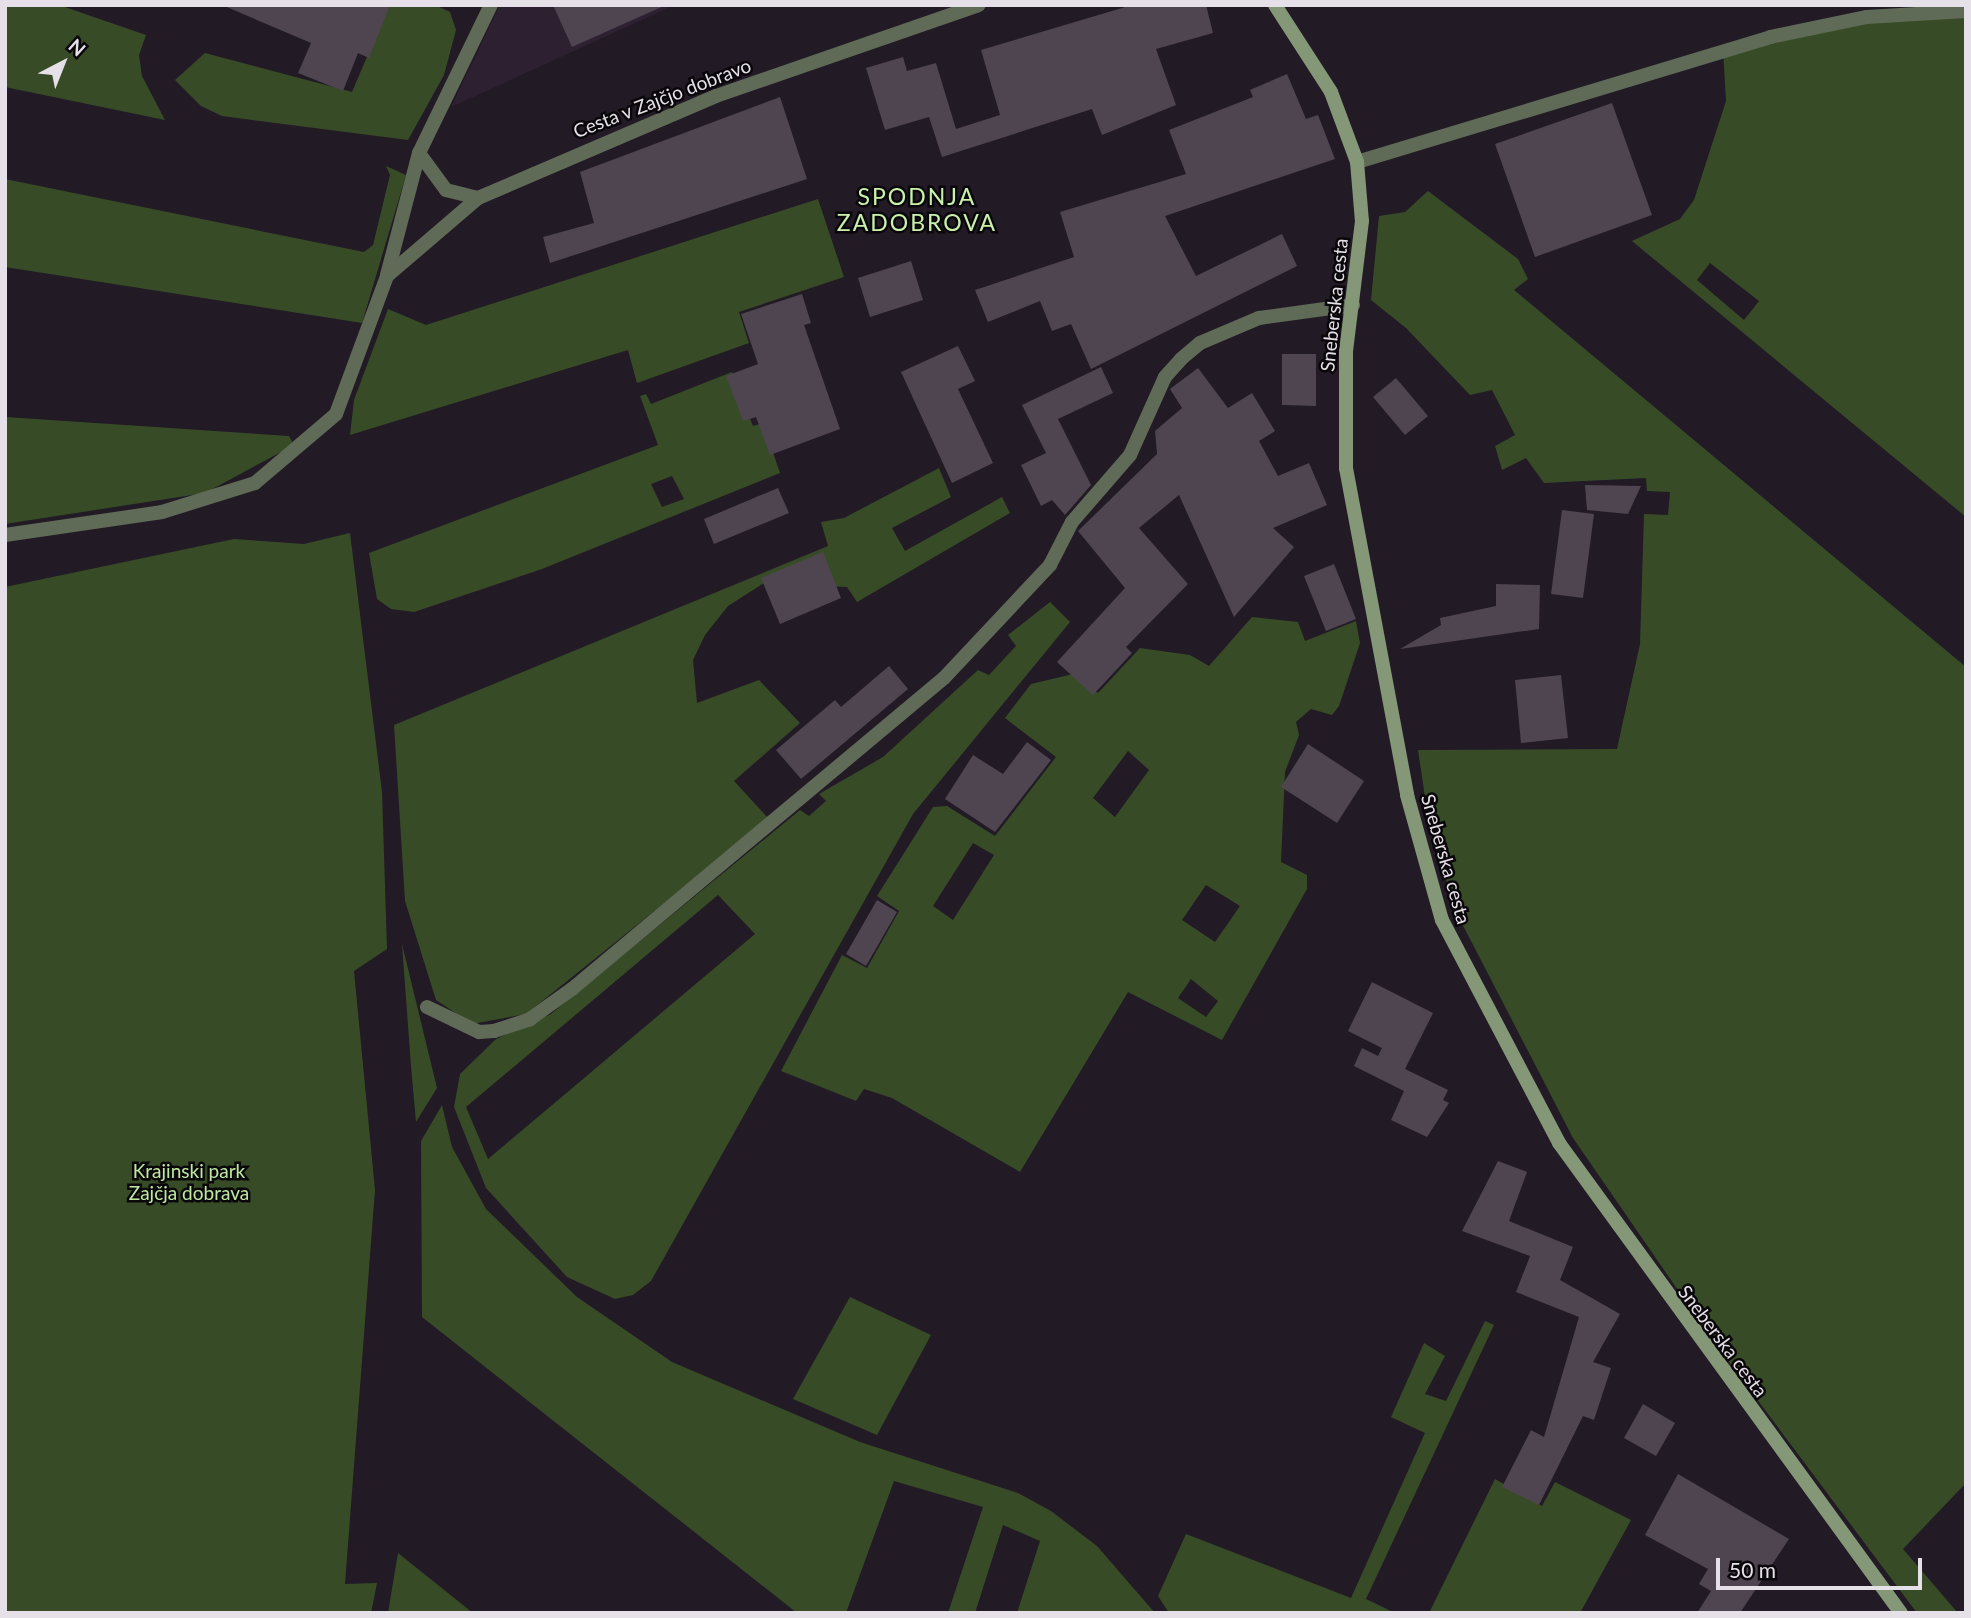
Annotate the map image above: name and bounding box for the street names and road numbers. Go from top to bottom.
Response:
street label: Cesta v Zajčjo dobravo [569,53,755,143]
street label: Sneberska cesta [1316,237,1352,373]
street label: Sneberska cesta [1417,792,1475,926]
street label: Sneberska cesta [1674,1281,1772,1401]

